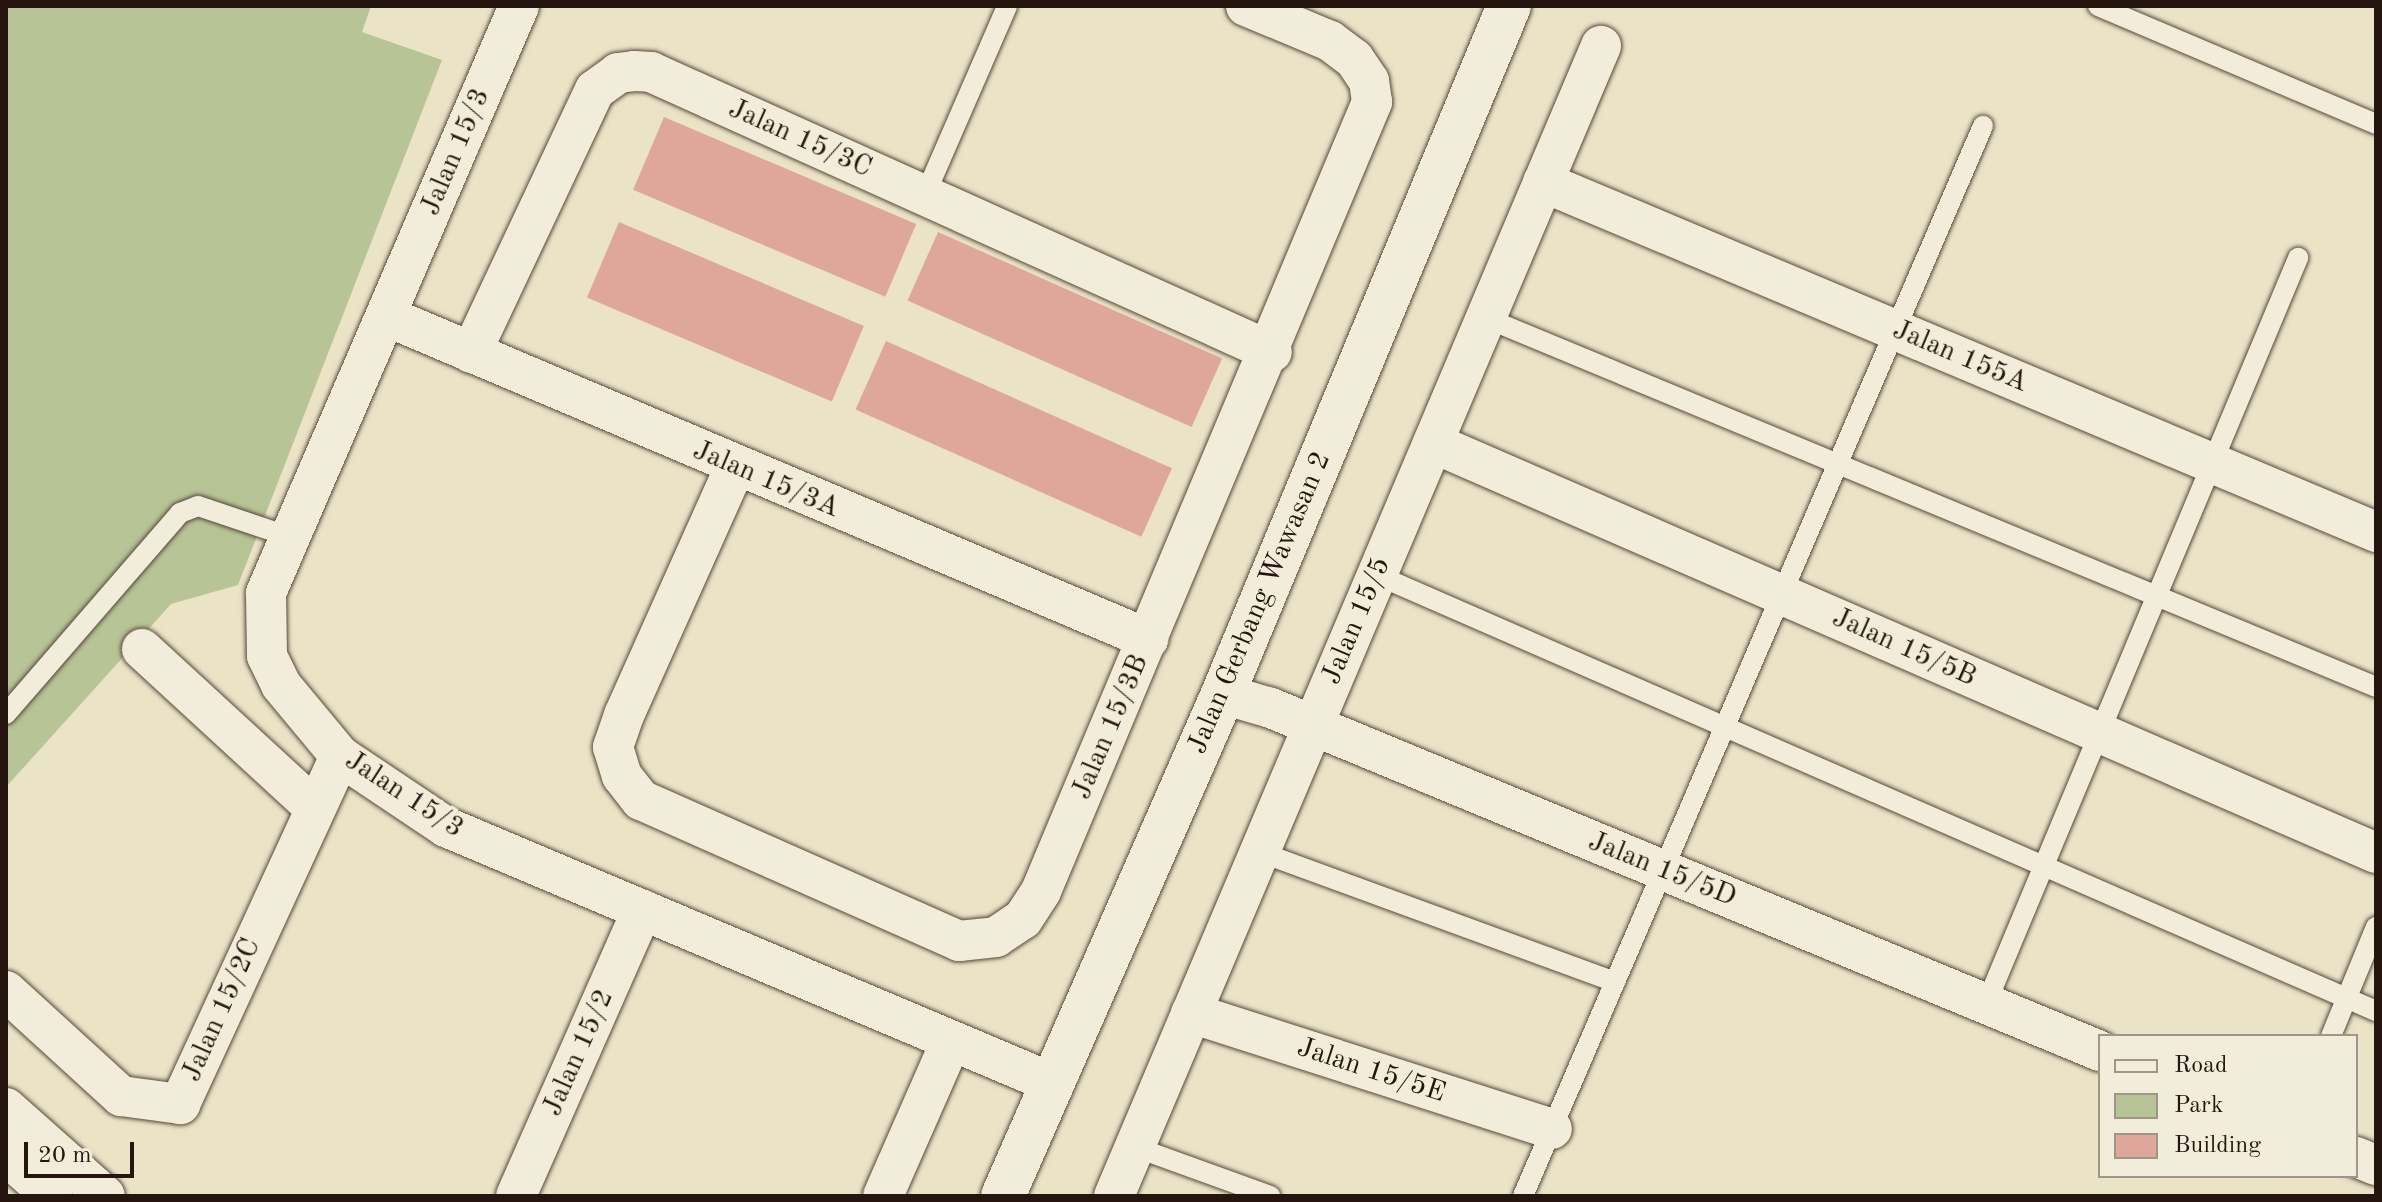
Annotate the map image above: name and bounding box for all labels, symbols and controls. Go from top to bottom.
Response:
street label: Jalan 15/3 [414,83,498,221]
street label: Jalan 15/3C [723,92,877,186]
street label: Jalan 155A [1887,314,2033,400]
street label: Jalan 15/3A [688,434,844,526]
street label: Jalan Gerbang Wawasan 2 [1181,447,1339,759]
street label: Jalan 15/5 [1315,552,1399,690]
street label: Jalan 15/5B [1827,601,1981,695]
street label: Jalan 15/3B [1065,650,1157,804]
street label: Jalan 15/3 [338,744,470,846]
street label: Jalan 15/5D [1583,825,1741,915]
street label: Jalan 15/2C [175,933,269,1087]
street label: Jalan 15/2 [536,985,622,1121]
street label: Jalan 15/5E [1293,1031,1449,1111]
legend [2098,1034,2358,1178]
text: Road [2174,1054,2227,1078]
text: Park [2174,1094,2223,1118]
scale bar [28,1126,138,1176]
text: Building [2174,1134,2261,1158]
text: 20 m [38,1144,92,1168]

